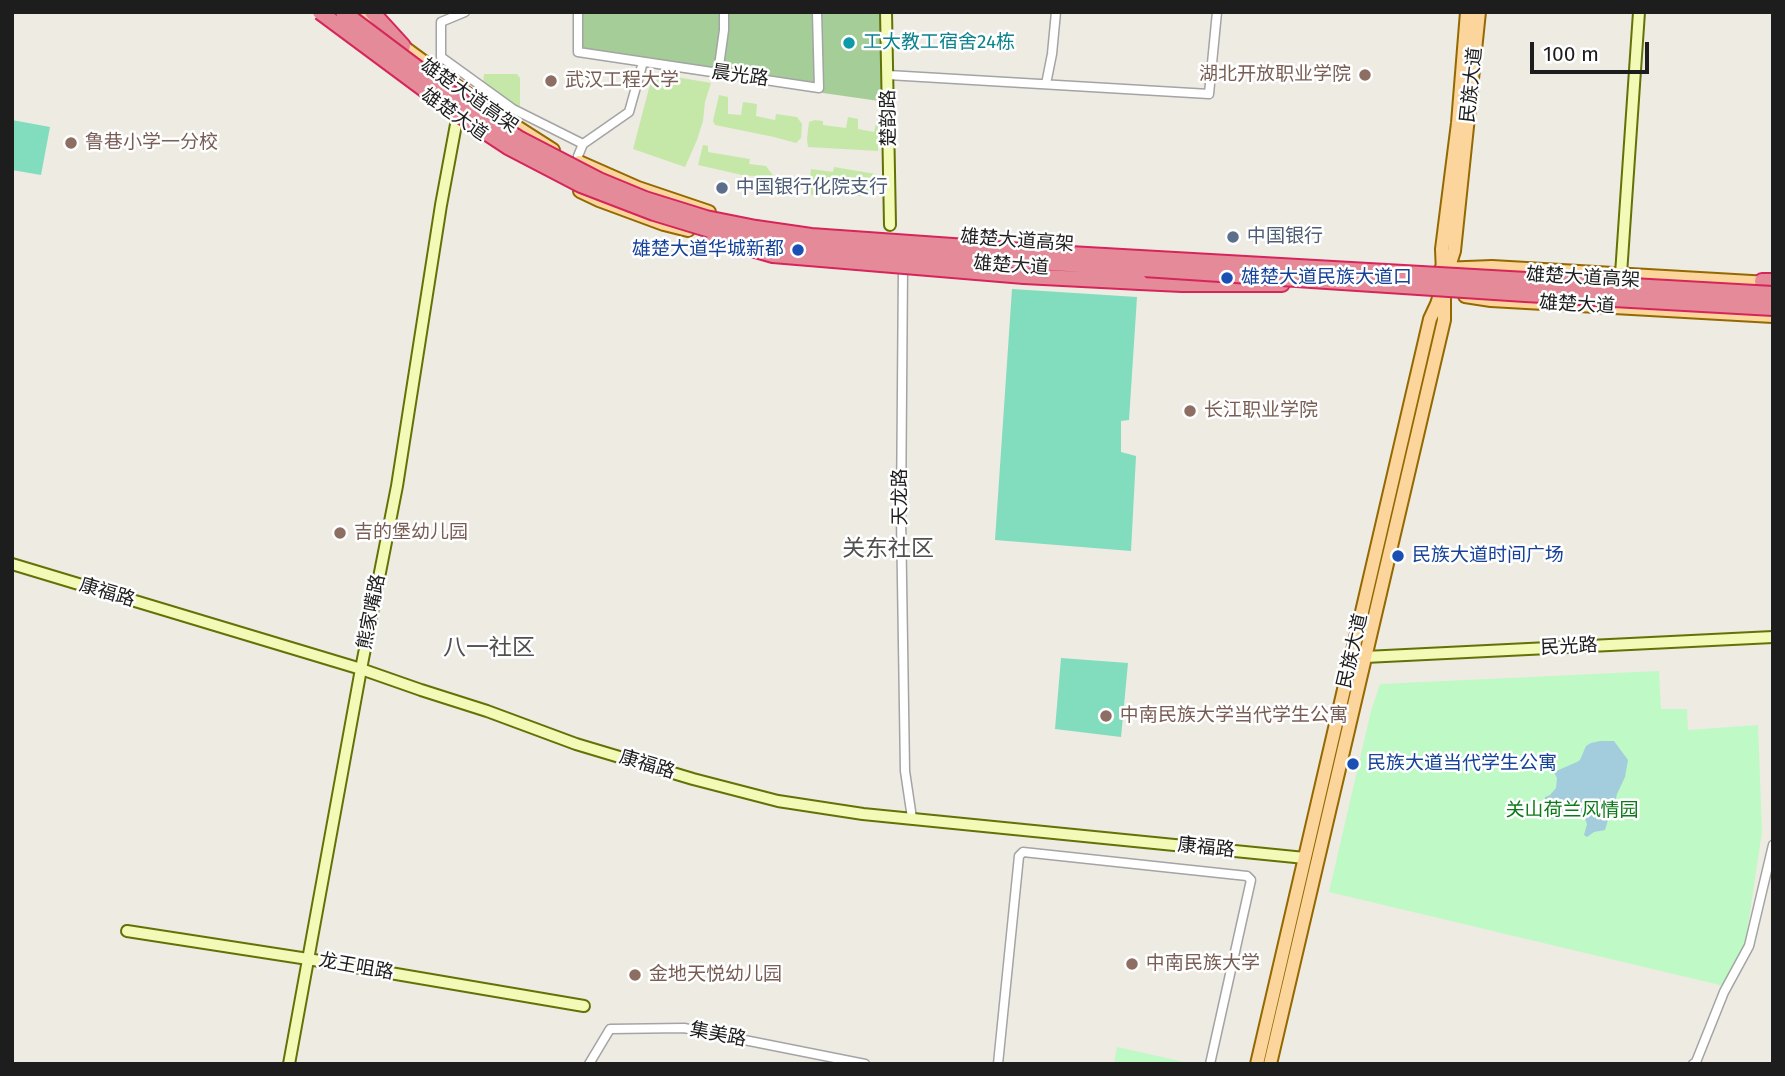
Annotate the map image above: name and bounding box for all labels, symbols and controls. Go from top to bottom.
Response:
scale bar [1533,28,1652,72]
place label: 工大教工宿舍24栋 [863,32,1015,54]
marker: 工大教工宿舍24栋 [841,35,857,51]
text: 100 m [1543,41,1599,67]
street label: 民族大道 [1457,46,1487,124]
street label: 雄楚大道高架 [416,54,522,138]
street label: 晨光路 [710,61,770,91]
place label: 湖北开放职业学院 [1199,64,1351,86]
marker: 湖北开放职业学院 [1357,67,1373,83]
place label: 武汉工程大学 [565,70,679,92]
marker: 武汉工程大学 [543,73,559,89]
street label: 雄楚大道 [416,84,492,146]
street label: 楚韵路 [877,89,901,147]
place label: 鲁巷小学一分校 [85,132,218,154]
marker: 鲁巷小学一分校 [63,135,79,151]
place label: 中国银行化院支行 [736,177,888,199]
marker: 中国银行化院支行 [714,180,730,196]
street label: 雄楚大道高架 [959,226,1075,256]
place label: 中国银行 [1247,226,1323,248]
marker: 中国银行 [1225,229,1241,245]
place label: 雄楚大道华城新都 [632,239,784,261]
marker: 雄楚大道华城新都 [790,242,806,258]
street label: 雄楚大道 [972,252,1050,280]
street label: 雄楚大道高架 [1525,264,1641,292]
place label: 雄楚大道民族大道口 [1241,267,1412,289]
marker: 雄楚大道民族大道口 [1219,270,1235,286]
street label: 雄楚大道 [1538,292,1616,318]
place label: 长江职业学院 [1204,400,1318,422]
marker: 长江职业学院 [1182,403,1198,419]
street label: 天龙路 [890,469,912,525]
place label: 吉的堡幼儿园 [354,522,468,544]
marker: 吉的堡幼儿园 [332,525,348,541]
district label: 关东社区 [842,536,934,564]
place label: 民族大道时间广场 [1412,545,1564,567]
marker: 民族大道时间广场 [1390,548,1406,564]
street label: 熊家嘴路 [354,573,390,651]
street label: 康福路 [76,574,138,612]
street label: 民族大道 [1333,611,1373,691]
street label: 民光路 [1540,634,1598,660]
district label: 八一社区 [443,635,535,663]
place label: 中南民族大学当代学生公寓 [1120,705,1348,727]
marker: 中南民族大学当代学生公寓 [1098,708,1114,724]
street label: 康福路 [616,746,678,784]
place label: 民族大道当代学生公寓 [1367,753,1557,775]
marker: 民族大道当代学生公寓 [1345,756,1361,772]
park label: 关山荷兰风情园 [1506,800,1638,822]
street label: 康福路 [1176,834,1236,862]
street label: 龙王咀路 [317,949,395,985]
place label: 中南民族大学 [1146,953,1260,975]
marker: 中南民族大学 [1124,956,1140,972]
place label: 金地天悦幼儿园 [649,964,782,986]
marker: 金地天悦幼儿园 [627,967,643,983]
street label: 集美路 [688,1018,748,1052]

